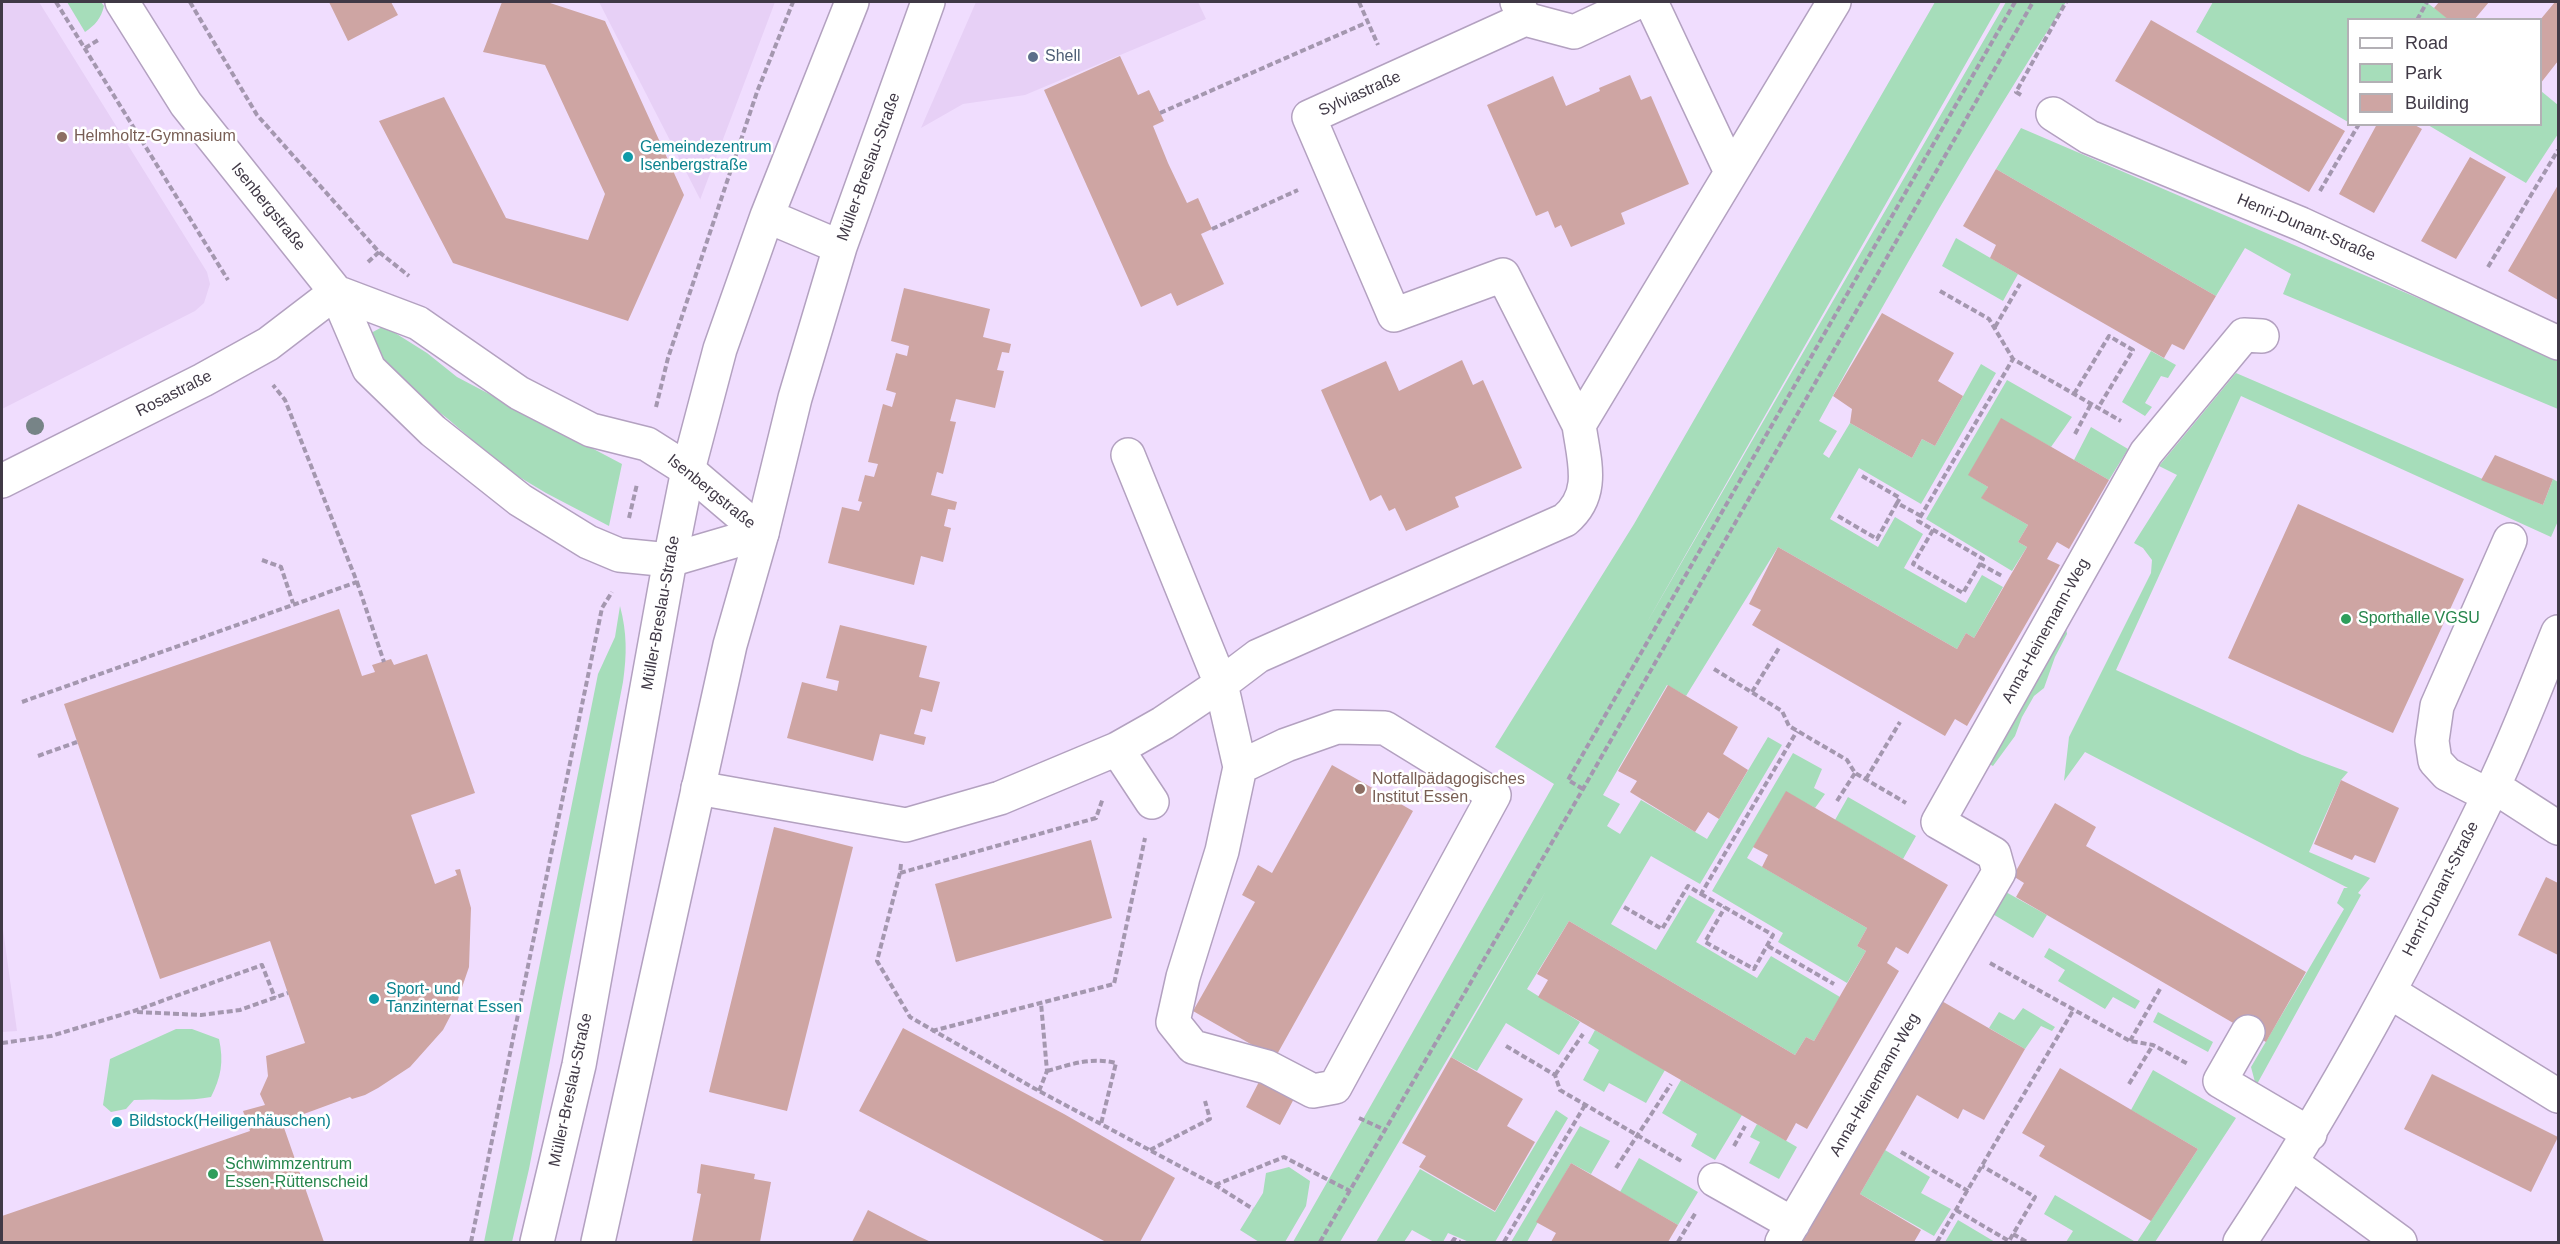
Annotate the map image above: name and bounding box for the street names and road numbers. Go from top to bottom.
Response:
street label: Sylviastraße [1316,67,1404,121]
street label: Müller-Breslau-Straße [833,90,905,244]
street label: Isenbergstraße [227,159,309,255]
street label: Henri-Dunant-Straße [2234,190,2378,266]
street label: Rosastraße [133,367,215,421]
street label: Isenbergstraße [663,451,759,533]
street label: Müller-Breslau-Straße [638,534,684,692]
street label: Anna-Heinemann-Weg [1998,555,2094,707]
street label: Henri-Dunant-Straße [2399,818,2483,960]
street label: Anna-Heinemann-Weg [1826,1010,1924,1160]
street label: Müller-Breslau-Straße [545,1011,597,1169]

